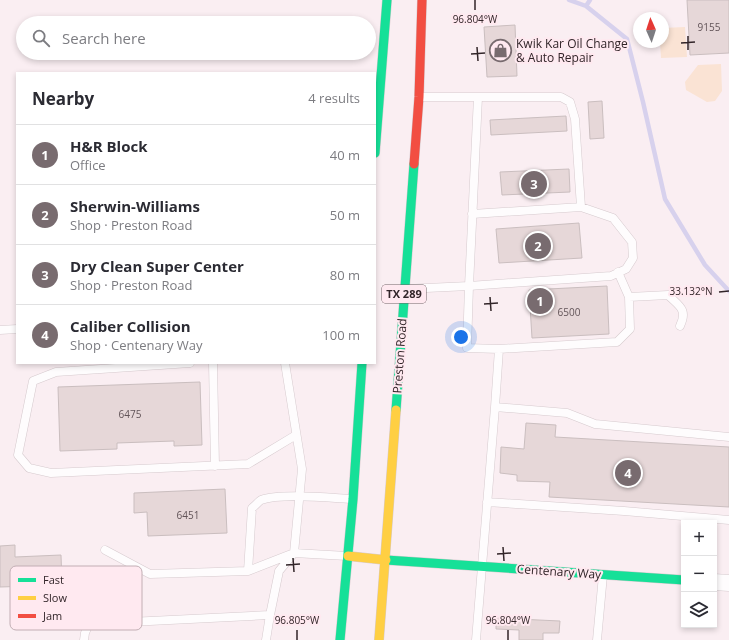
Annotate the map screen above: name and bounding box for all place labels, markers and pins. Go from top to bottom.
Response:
place label: Kwik Kar Oil Change & Auto Repair [516,35,628,66]
shop icon: Kwik Kar Oil Change & Auto Repair [487,38,513,64]
pin: 3 [521,169,547,199]
pin: 2 [525,231,551,261]
pin: 1 [527,286,553,316]
pin: 4 [615,458,641,488]

